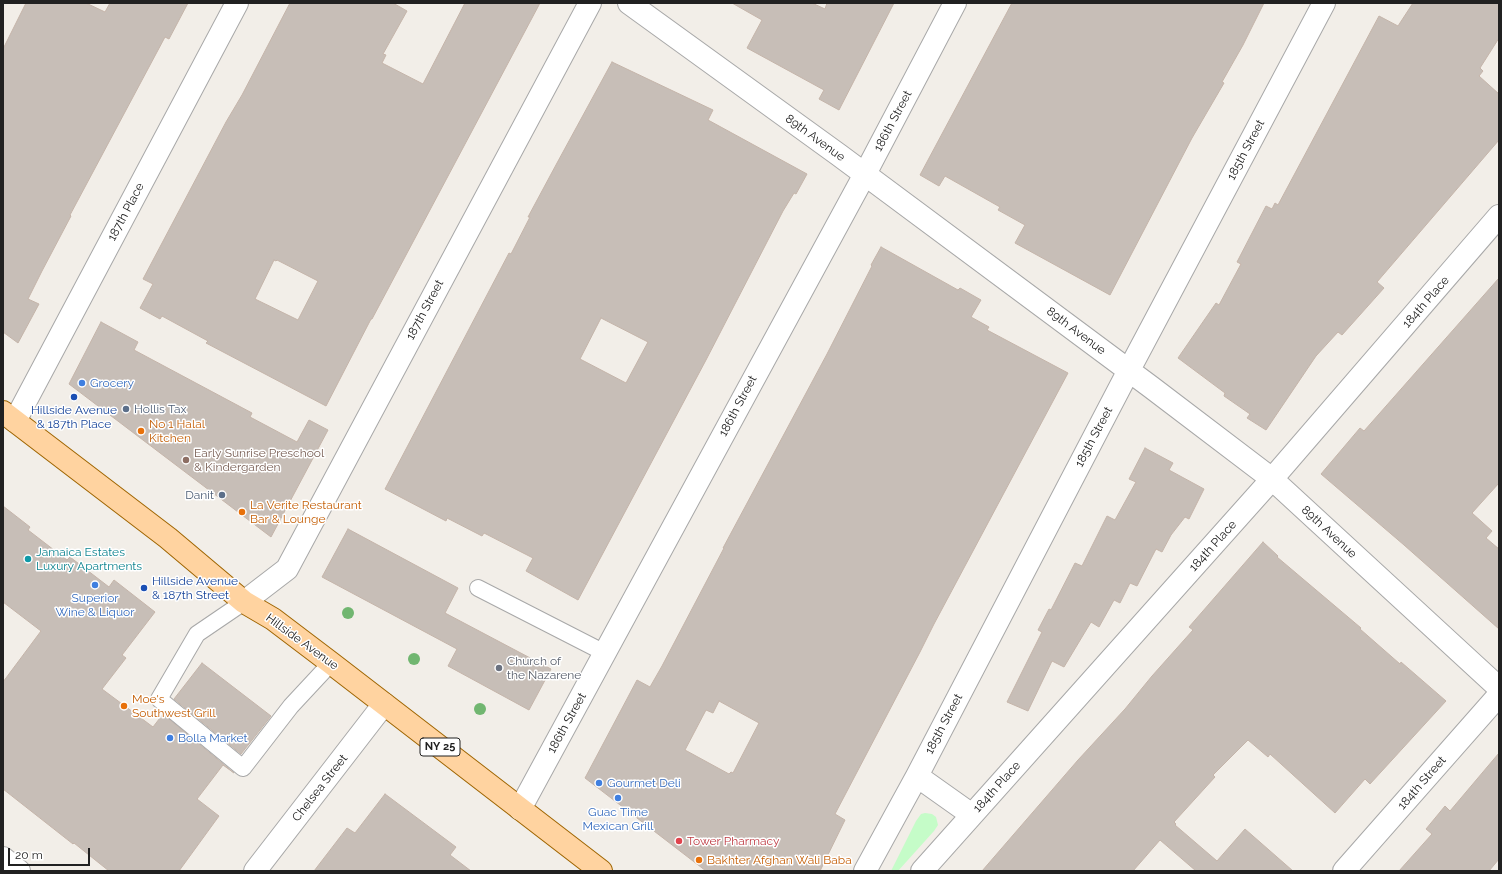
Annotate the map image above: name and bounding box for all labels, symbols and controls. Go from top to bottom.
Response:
street label: 186th Street [871,88,915,154]
street label: 89th Avenue [782,112,848,164]
street label: 185th Street [1224,117,1268,183]
street label: 187th Place [105,181,147,243]
street label: 184th Place [1400,273,1452,331]
street label: 187th Street [403,277,447,343]
street label: 89th Avenue [1044,304,1108,358]
street label: 186th Street [716,373,760,439]
place label: Grocery [90,376,134,390]
marker: Grocery [77,378,87,388]
marker: Hillside Avenue & 187th Place [69,392,79,402]
place label: Hollis Tax [134,402,187,416]
place label: Hillside Avenue & 187th Place [31,403,117,431]
marker: Hollis Tax [121,404,131,414]
street label: 185th Street [1072,404,1116,470]
place label: No 1 Halal Kitchen [149,417,205,445]
marker: No 1 Halal Kitchen [136,426,146,436]
place label: Early Sunrise Preschool & Kindergarden [194,446,324,474]
marker: Early Sunrise Preschool & Kindergarden [181,455,191,465]
place label: Danit [185,488,214,502]
marker: Danit [217,490,227,500]
place label: La Verite Restaurant Bar & Lounge [250,498,362,526]
street label: 89th Avenue [1298,503,1360,561]
marker: La Verite Restaurant Bar & Lounge [237,507,247,517]
street label: 184th Place [1186,518,1240,574]
place label: Jamaica Estates Luxury Apartments [36,545,142,573]
marker: Jamaica Estates Luxury Apartments [23,554,33,564]
place label: Hillside Avenue & 187th Street [152,574,238,602]
marker: Superior Wine & Liquor [90,580,100,590]
marker: Hillside Avenue & 187th Street [139,583,149,593]
place label: Superior Wine & Liquor [56,591,134,619]
street label: Hillside Avenue [263,611,341,673]
place label: Church of the Nazarene [507,654,581,682]
marker: Church of the Nazarene [494,663,504,673]
street label: 186th Street [545,690,589,756]
street label: 185th Street [922,691,966,757]
place label: Moe's Southwest Grill [132,692,216,720]
marker: Moe's Southwest Grill [119,701,129,711]
place label: Bolla Market [178,731,248,745]
marker: Bolla Market [165,733,175,743]
road number: NY 25 [420,738,460,756]
street label: Chelsea Street [289,752,351,824]
street label: 184th Street [1395,753,1449,813]
street label: 184th Place [970,759,1024,815]
place label: Gourmet Deli [607,776,681,790]
marker: Gourmet Deli [594,778,604,788]
marker: Guac Time Mexican Grill [613,793,623,803]
place label: Guac Time Mexican Grill [582,805,654,833]
place label: Tower Pharmacy [687,834,780,848]
marker: Tower Pharmacy [674,836,684,846]
scale bar [10,840,92,866]
text: 20 m [15,848,43,862]
place label: Bakhter Afghan Wali Baba [707,853,852,867]
marker: Bakhter Afghan Wali Baba [694,855,704,865]

